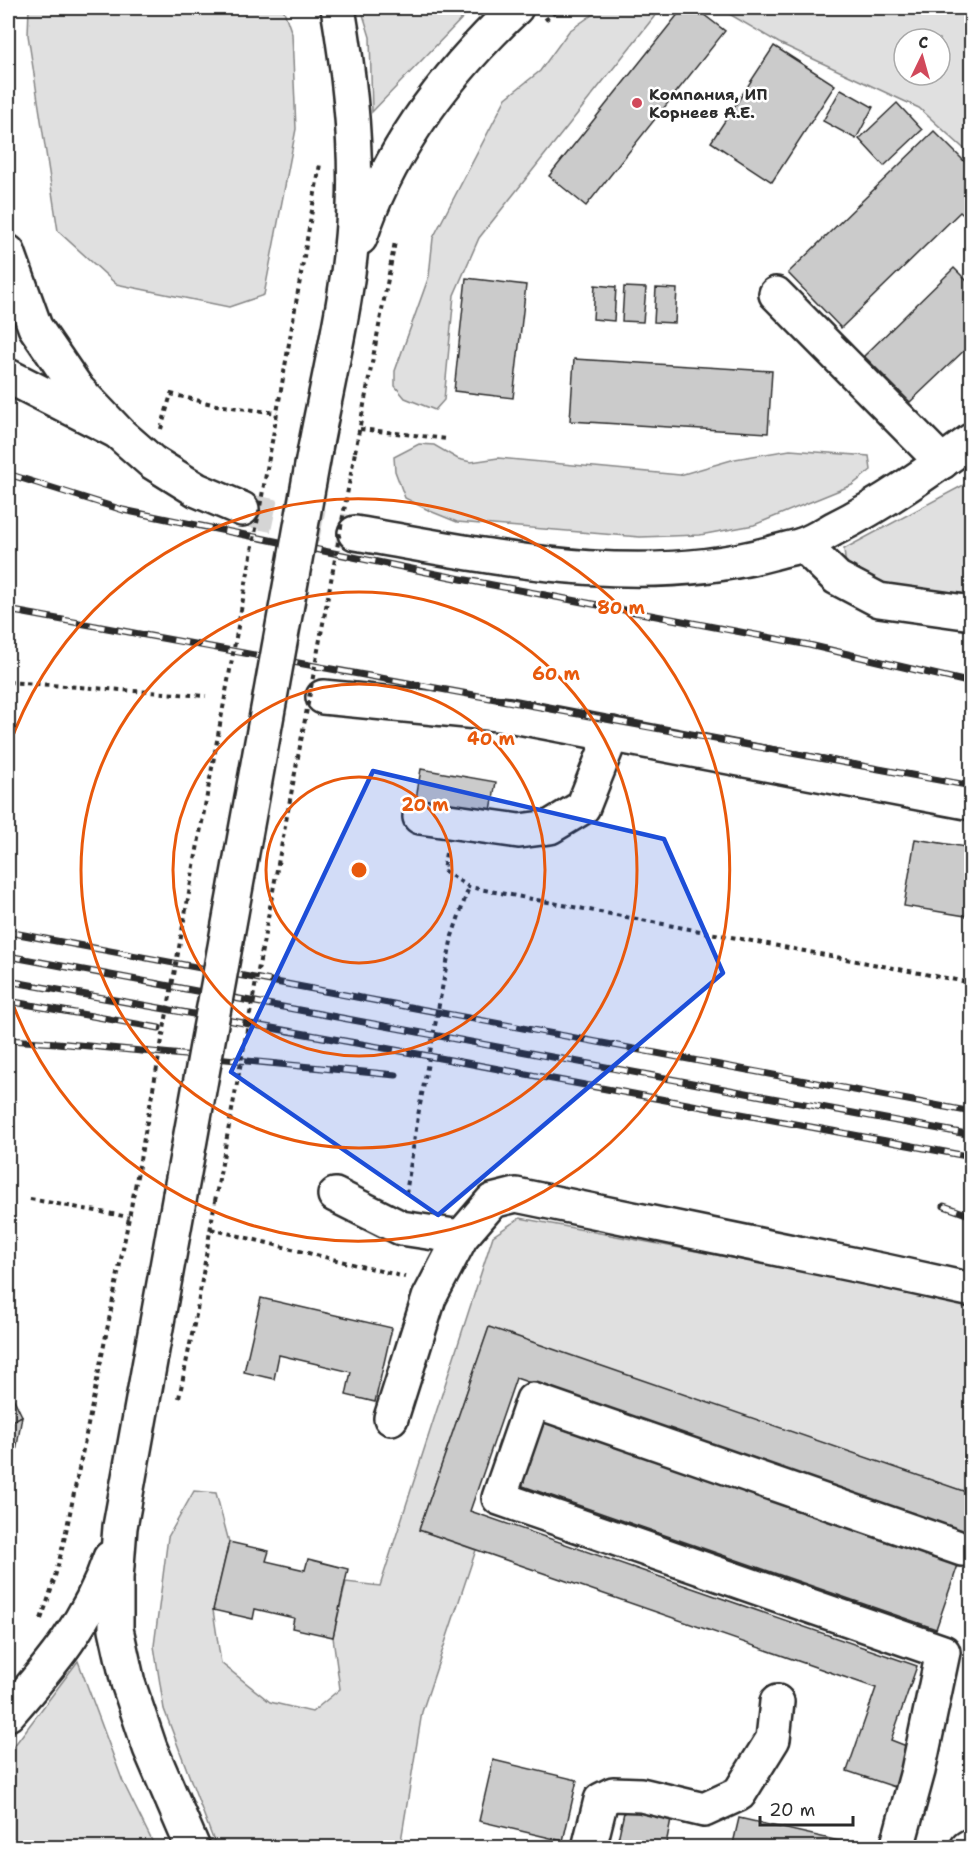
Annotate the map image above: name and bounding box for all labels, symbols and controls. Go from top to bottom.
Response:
north arrow [892,27,952,87]
text: С [917,32,929,53]
place label: Компания, ИП Корнеев А.Е. [649,84,767,123]
marker: Компания, ИП Корнеев А.Е. [630,96,644,110]
text: 80 m [597,596,645,620]
text: 60 m [532,662,580,686]
text: 40 m [467,727,515,751]
text: 20 m [401,793,449,817]
centre of rings [349,860,369,880]
scale bar [760,1789,853,1827]
text: 20 m [769,1798,815,1822]

